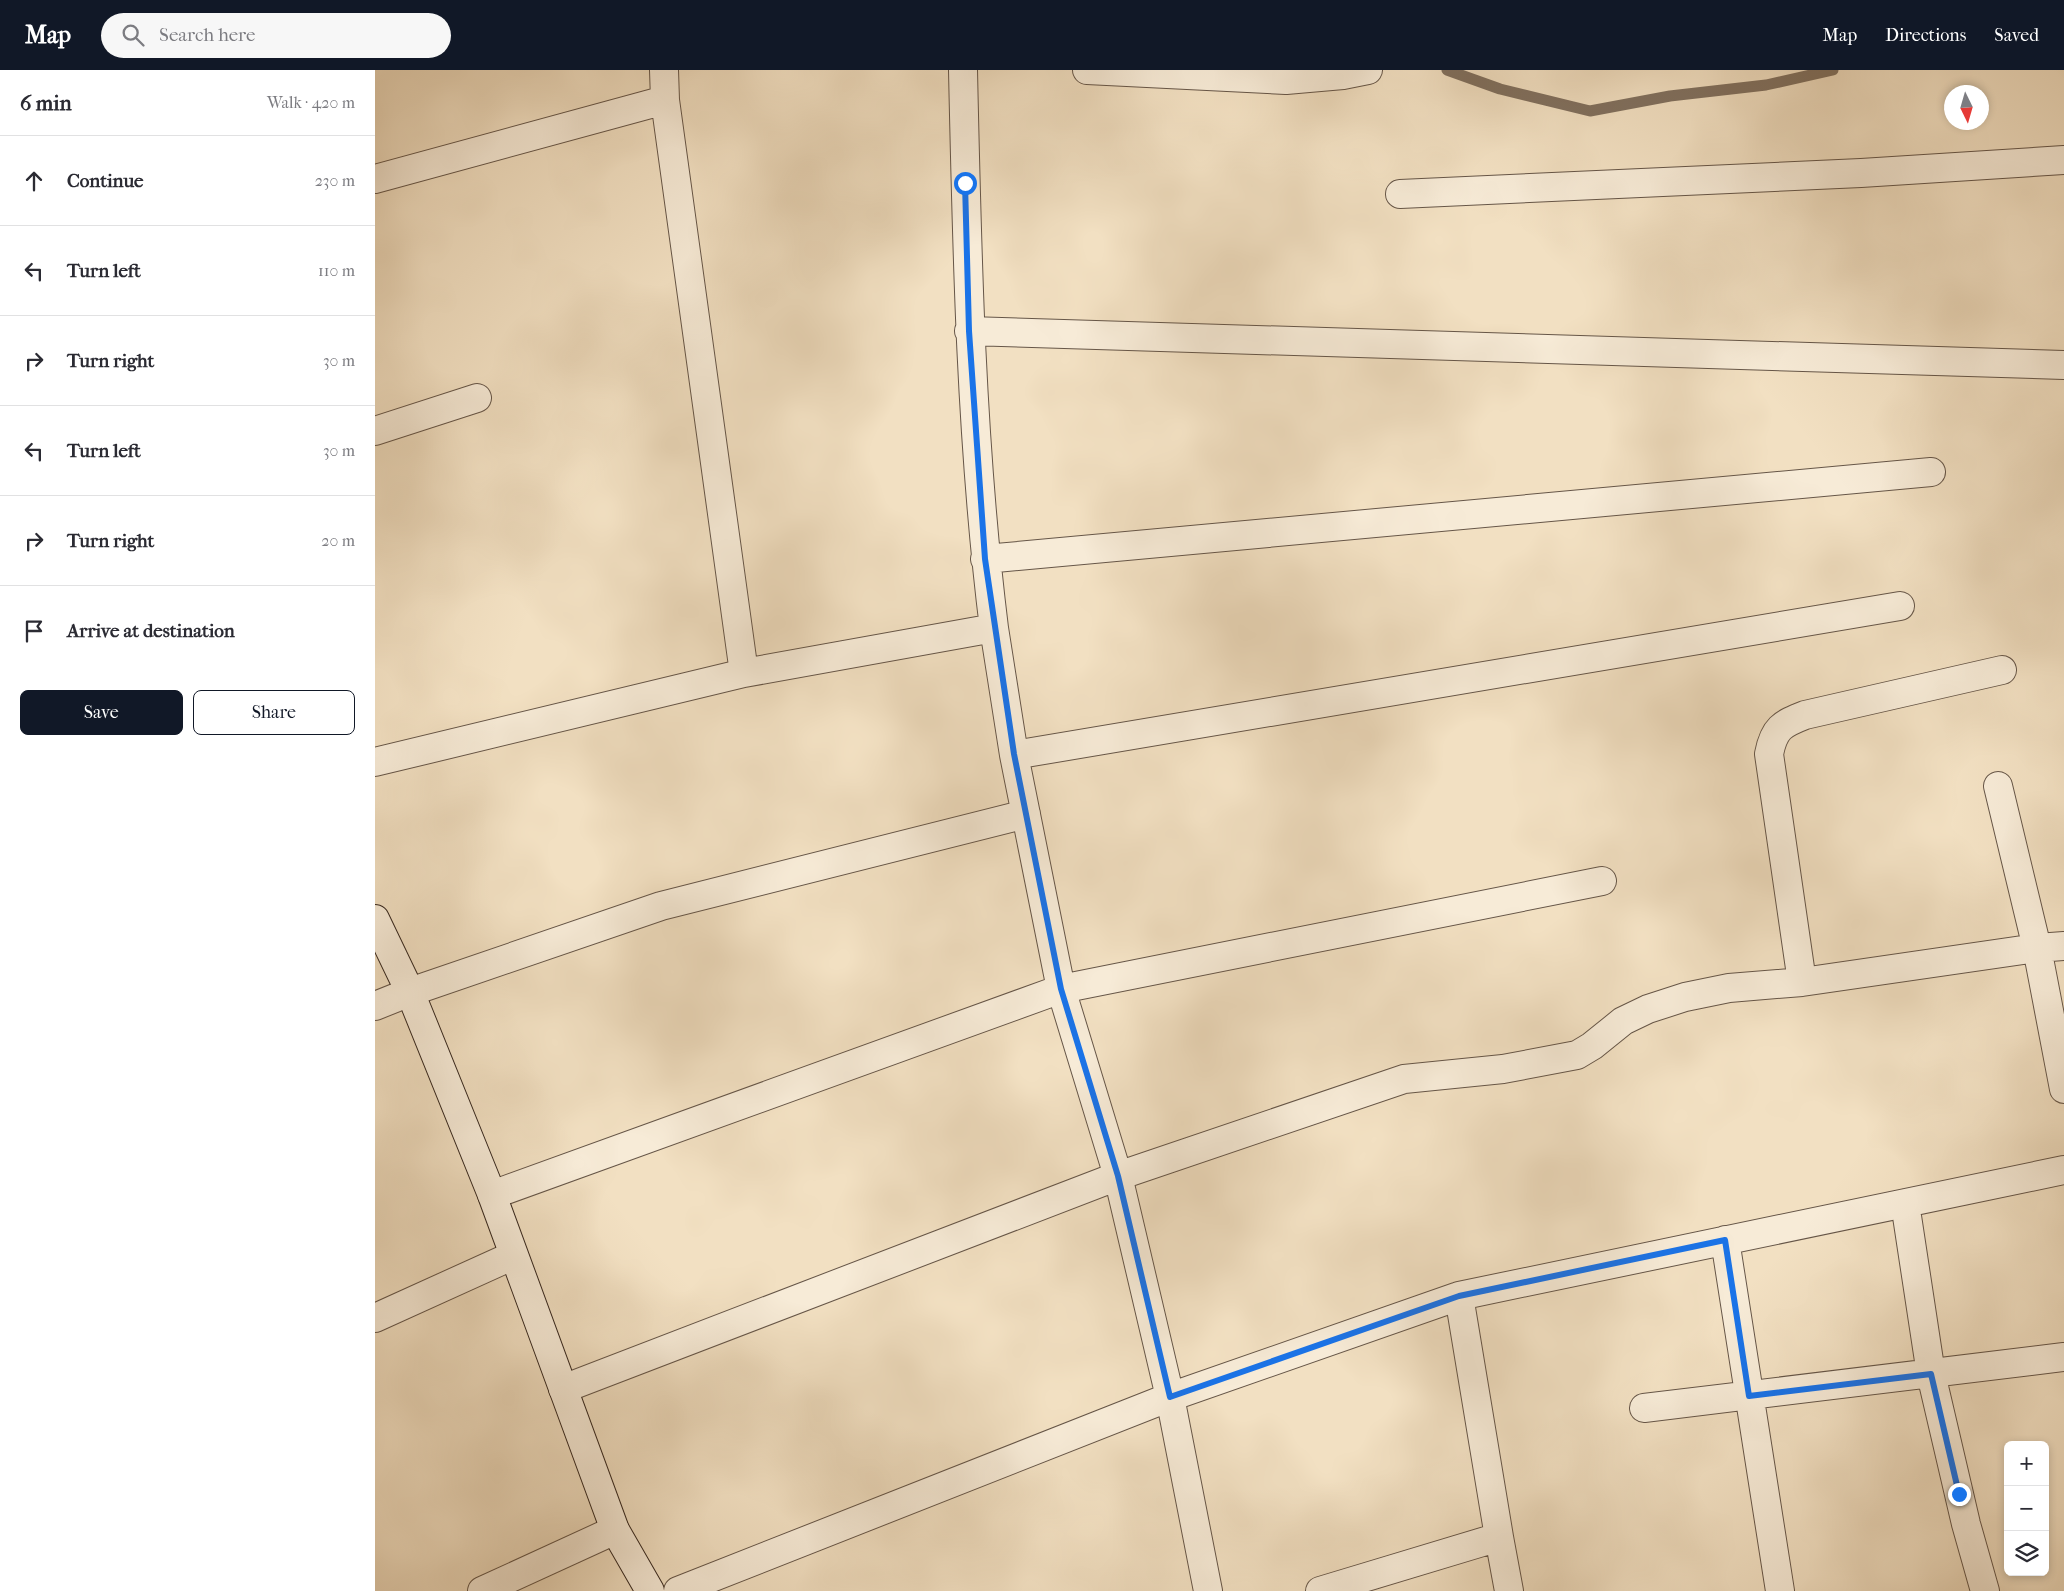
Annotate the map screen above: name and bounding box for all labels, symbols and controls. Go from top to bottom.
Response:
search box [101,13,451,58]
text: Map [25,21,71,49]
icon: search [119,21,147,49]
text: Search here [159,24,255,46]
text: Map [1823,25,1857,46]
text: Directions [1885,25,1966,46]
text: Saved [1994,25,2039,46]
north arrow [1944,85,1989,130]
text: 6 min [20,91,72,115]
text: Walk · 420 m [267,93,355,112]
icon: ahead [20,167,48,195]
text: Continue [67,170,143,192]
text: 230 m [315,171,355,190]
route start [954,172,977,195]
icon: left [20,257,48,285]
text: Turn left [67,260,141,282]
text: 110 m [318,261,355,280]
icon: right [20,347,48,375]
text: Turn right [67,350,154,372]
text: 30 m [323,351,355,370]
icon: left [20,437,48,465]
text: Turn left [67,440,141,462]
text: 30 m [323,441,355,460]
icon: right [20,527,48,555]
text: Turn right [67,530,154,552]
text: 20 m [321,531,355,550]
icon: arrive [20,617,48,645]
text: Arrive at destination [67,620,235,642]
button: Save [20,690,183,735]
button: Share [193,690,355,735]
map controls [2004,1441,2049,1576]
button: + [2004,1441,2049,1486]
route end [1948,1483,1971,1506]
button: − [2004,1486,2049,1531]
button: layers [2004,1531,2049,1576]

